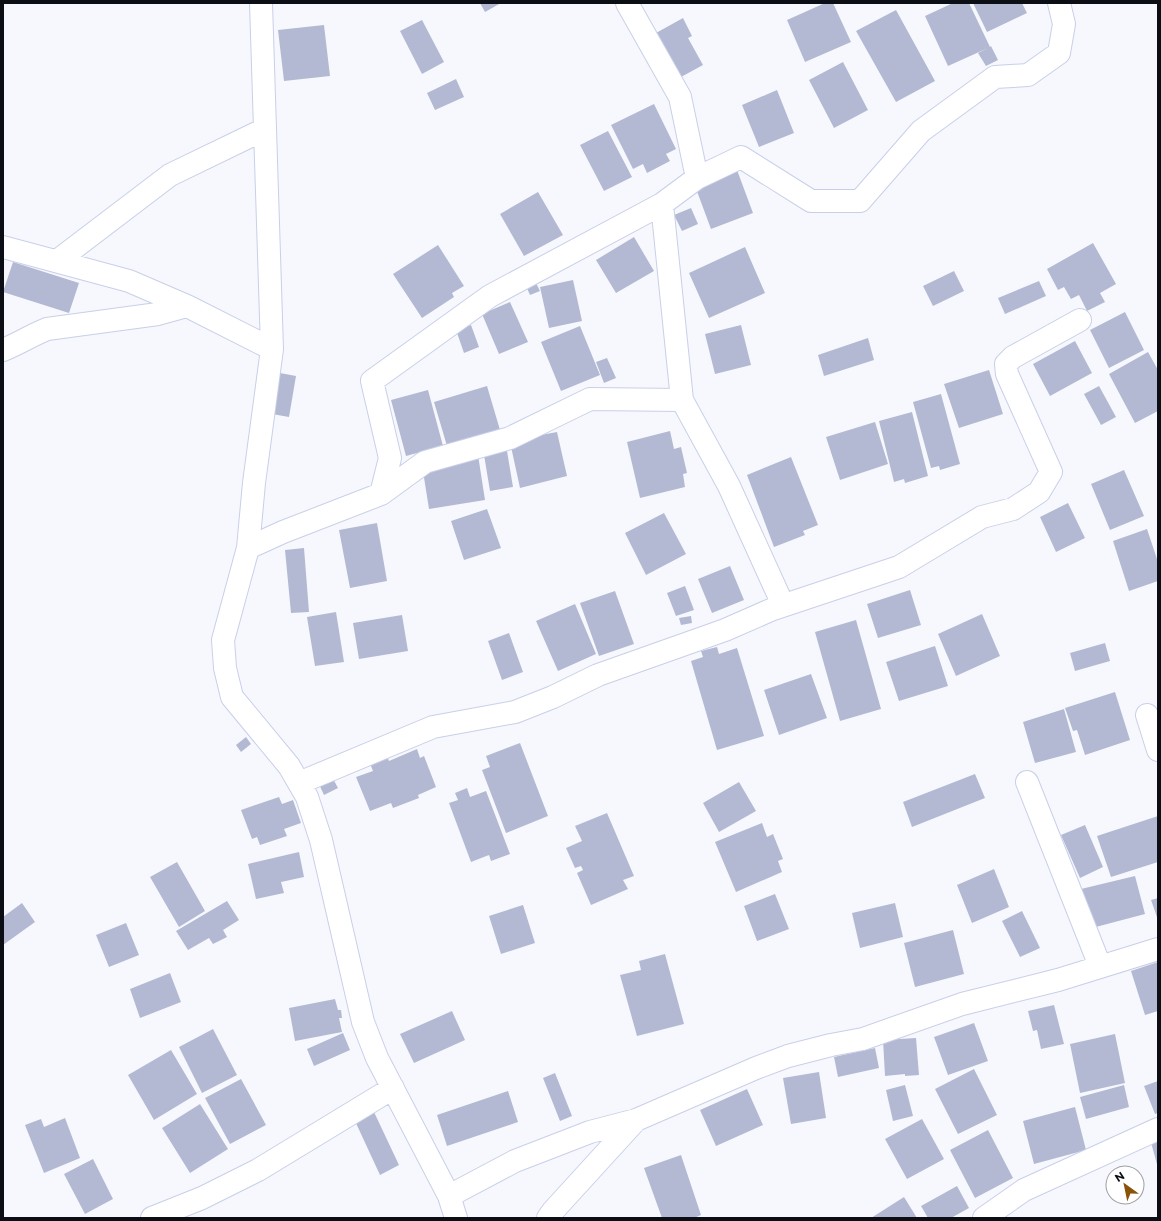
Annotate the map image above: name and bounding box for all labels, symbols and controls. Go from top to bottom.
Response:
north arrow [1105,1165,1145,1205]
text: N [1112,1168,1127,1185]

